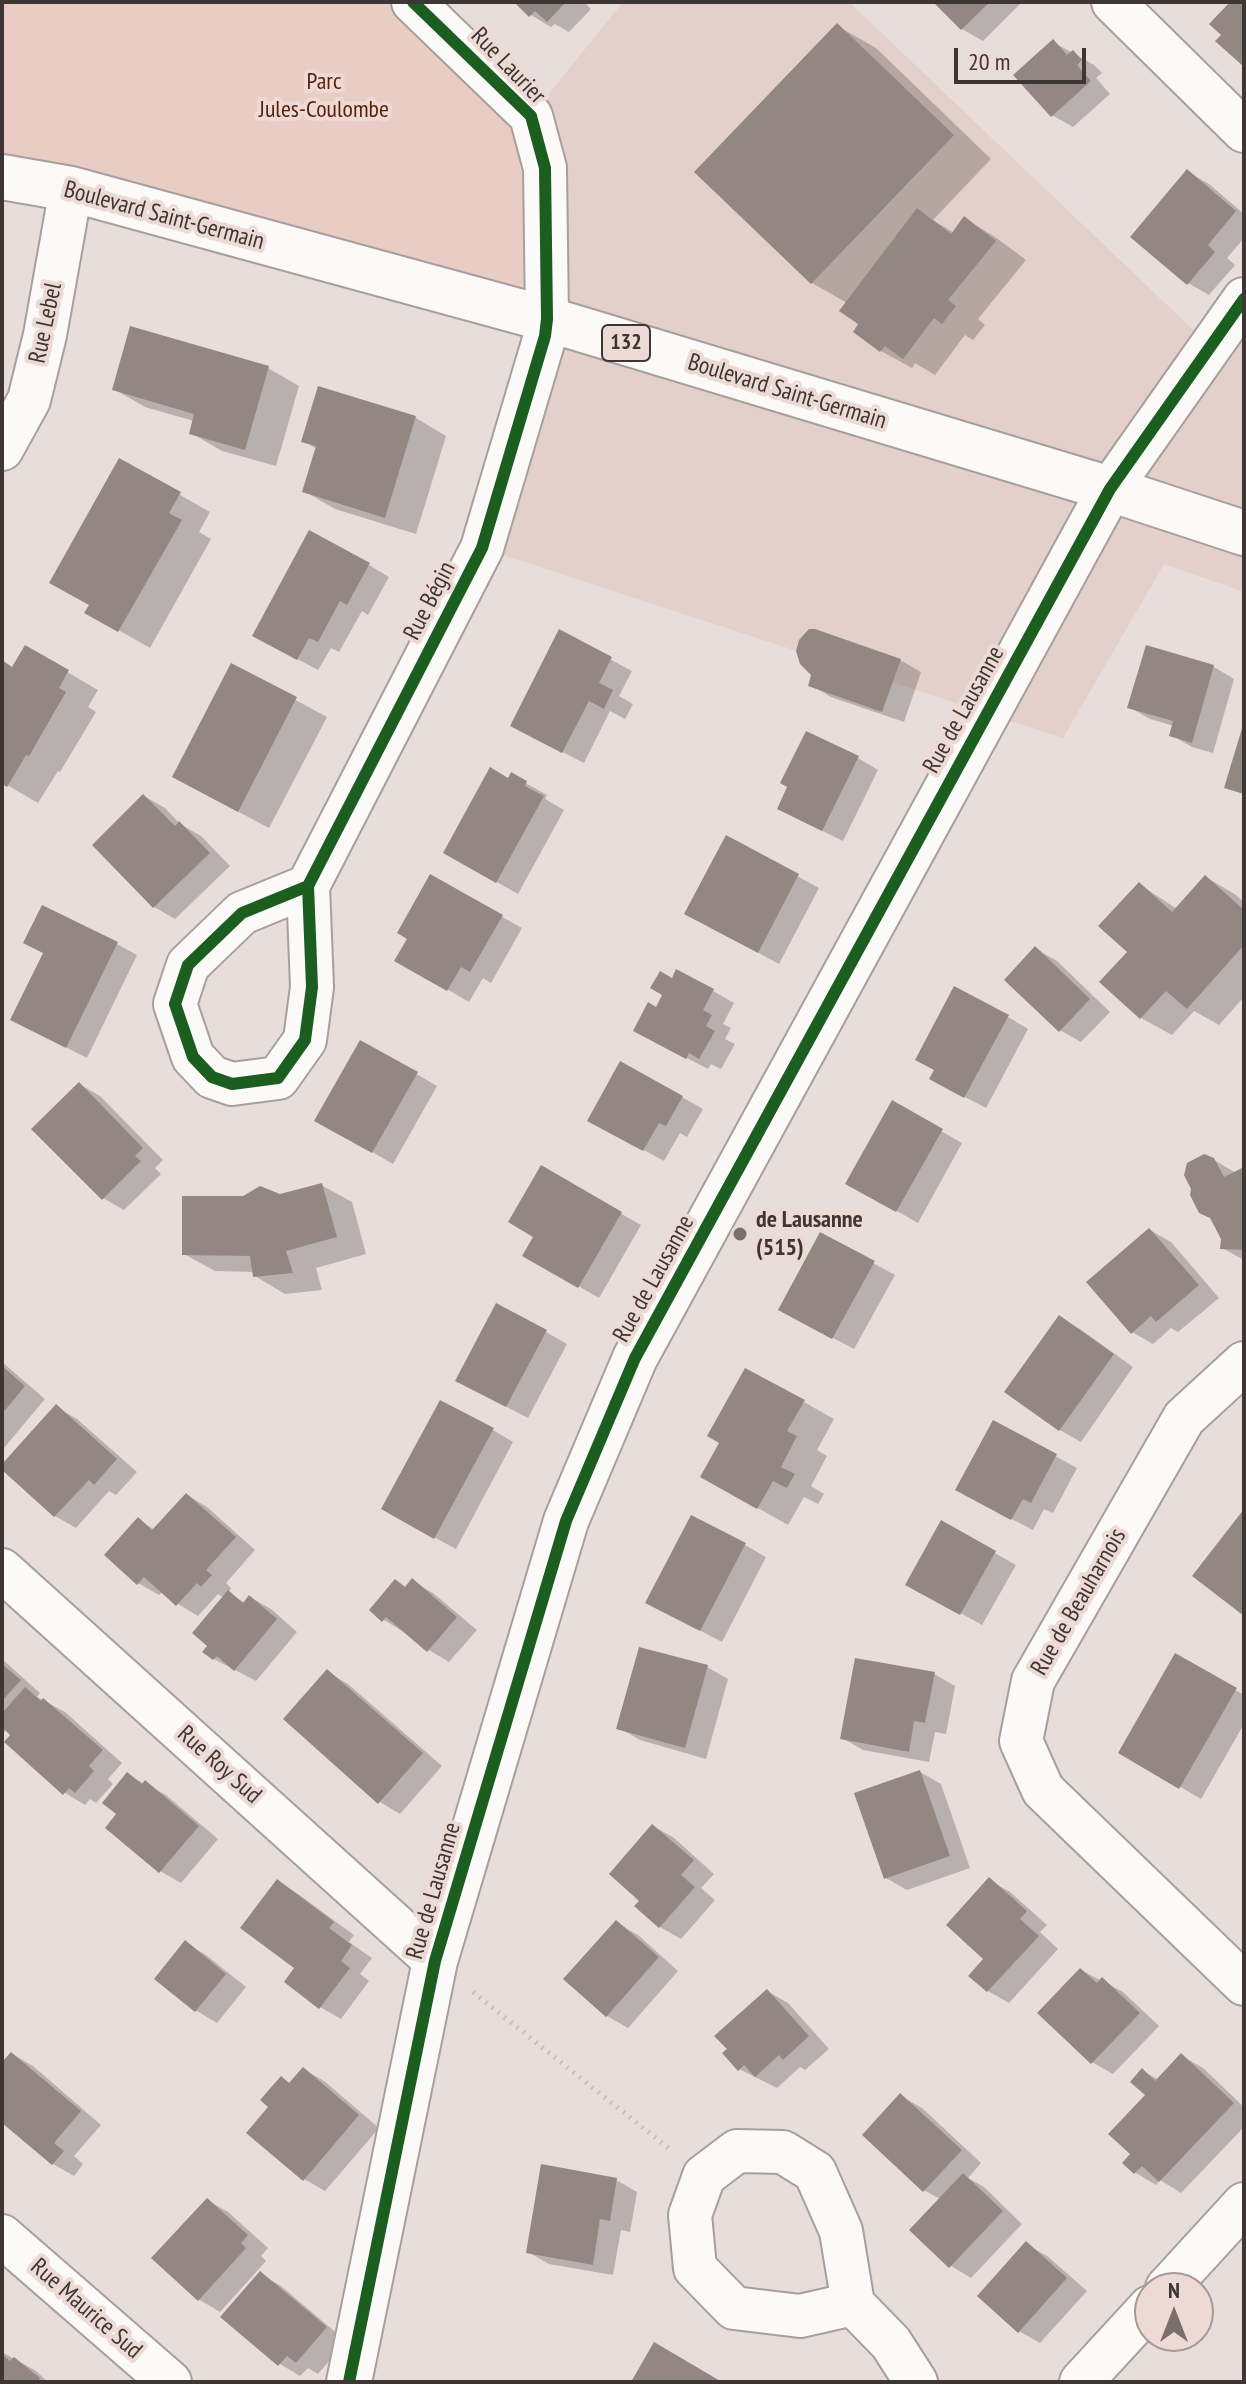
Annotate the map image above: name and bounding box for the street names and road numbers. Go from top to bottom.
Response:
street label: Rue Laurier [465,22,551,110]
street label: Boulevard Saint-Germain [61,175,267,257]
street label: Rue Lebel [23,280,69,366]
road number: 132 [602,325,650,361]
street label: Boulevard Saint-Germain [684,348,890,436]
street label: Rue Bégin [398,557,462,645]
street label: Rue de Lausanne [917,642,1011,778]
street label: Rue de Lausanne [607,1211,701,1347]
street label: Rue de Beauharnois [1025,1524,1133,1680]
street label: Rue Roy Sud [171,1720,267,1810]
street label: Rue de Lausanne [401,1819,467,1963]
street label: Rue Maurice Sud [24,2253,148,2365]

